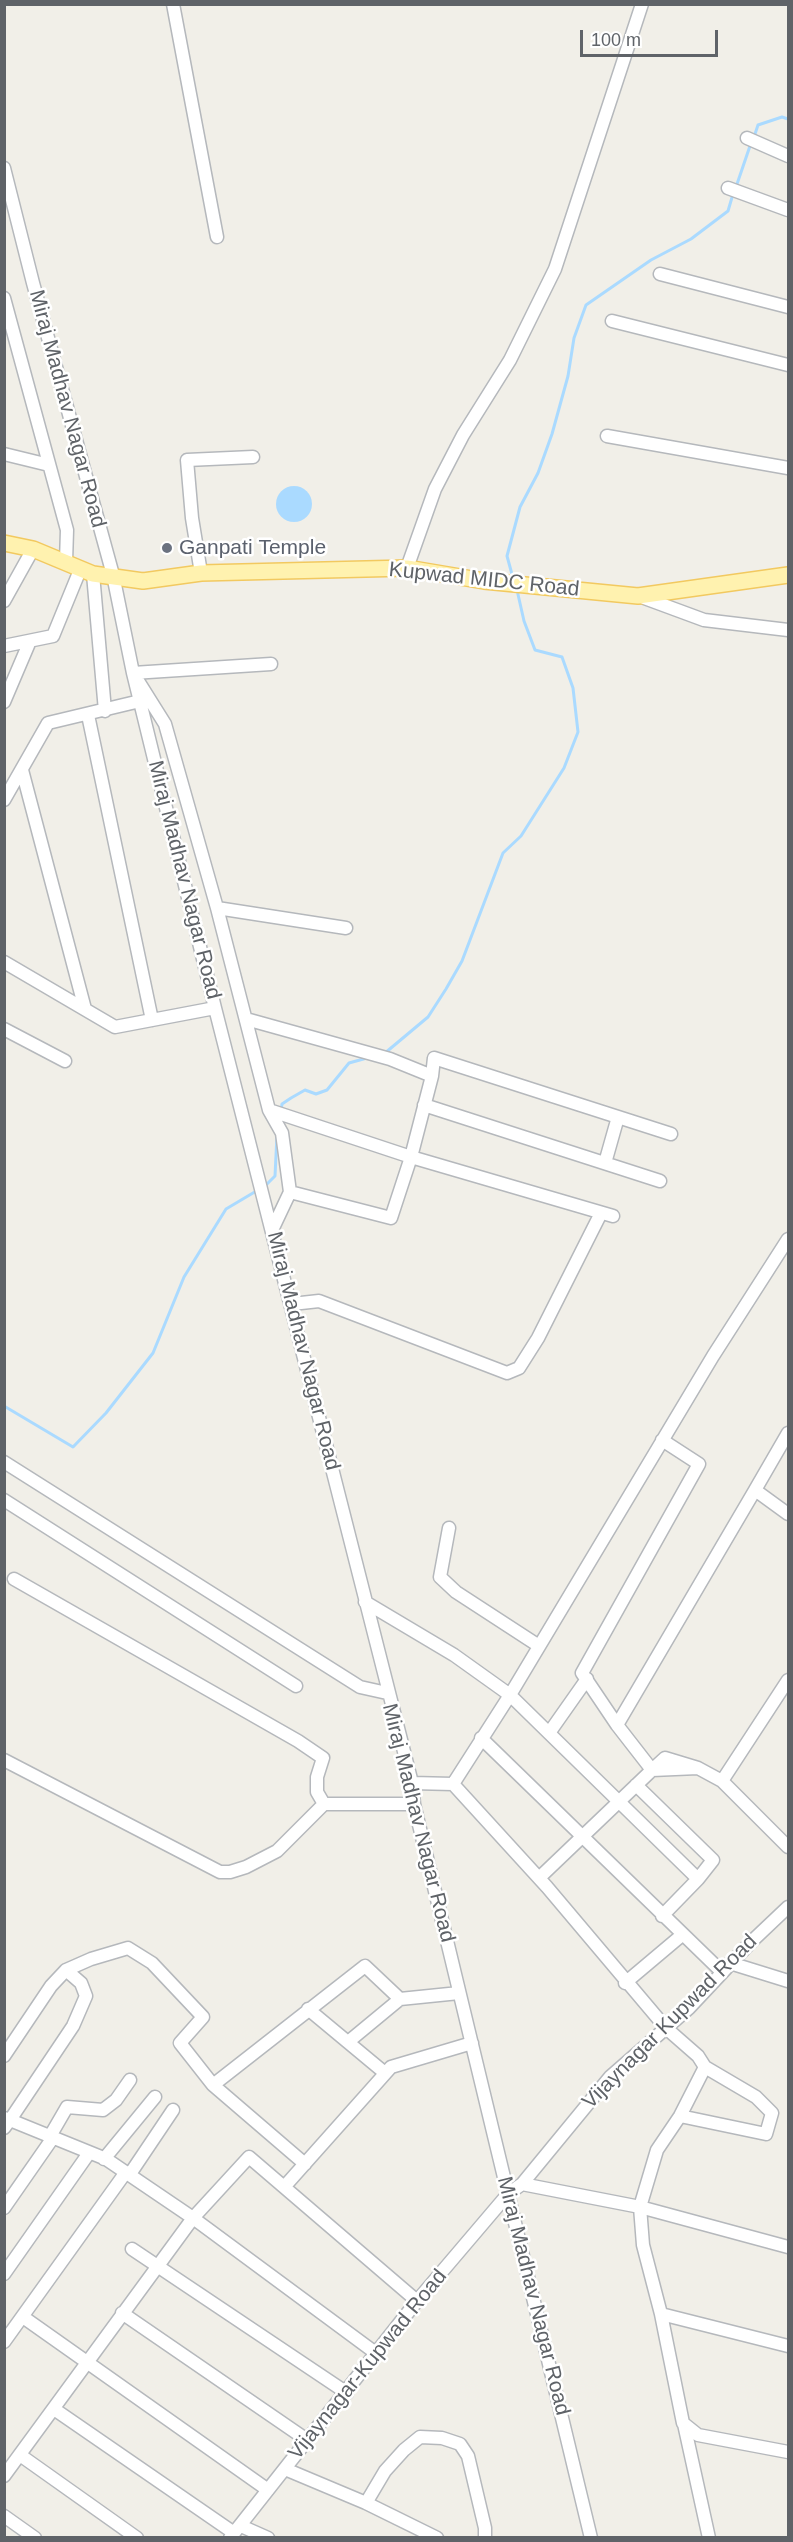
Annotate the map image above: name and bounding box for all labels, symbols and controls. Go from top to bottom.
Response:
scale bar [583,18,721,56]
text: 100 m [591,30,641,50]
street label: Miraj Madhav Nagar Road [23,287,111,531]
place label: Ganpati Temple [179,535,326,561]
marker: Ganpati Temple [160,541,174,555]
street label: Kupwad MIDC Road [387,557,581,603]
street label: Miraj Madhav Nagar Road [142,758,226,1002]
street label: Miraj Madhav Nagar Road [261,1229,345,1473]
street label: Miraj Madhav Nagar Road [376,1701,460,1945]
street label: Vijaynagar Kupwad Road [577,1929,763,2115]
street label: Miraj Madhav Nagar Road [491,2174,575,2418]
street label: Vijaynagar-Kupwad Road [283,2265,453,2465]

